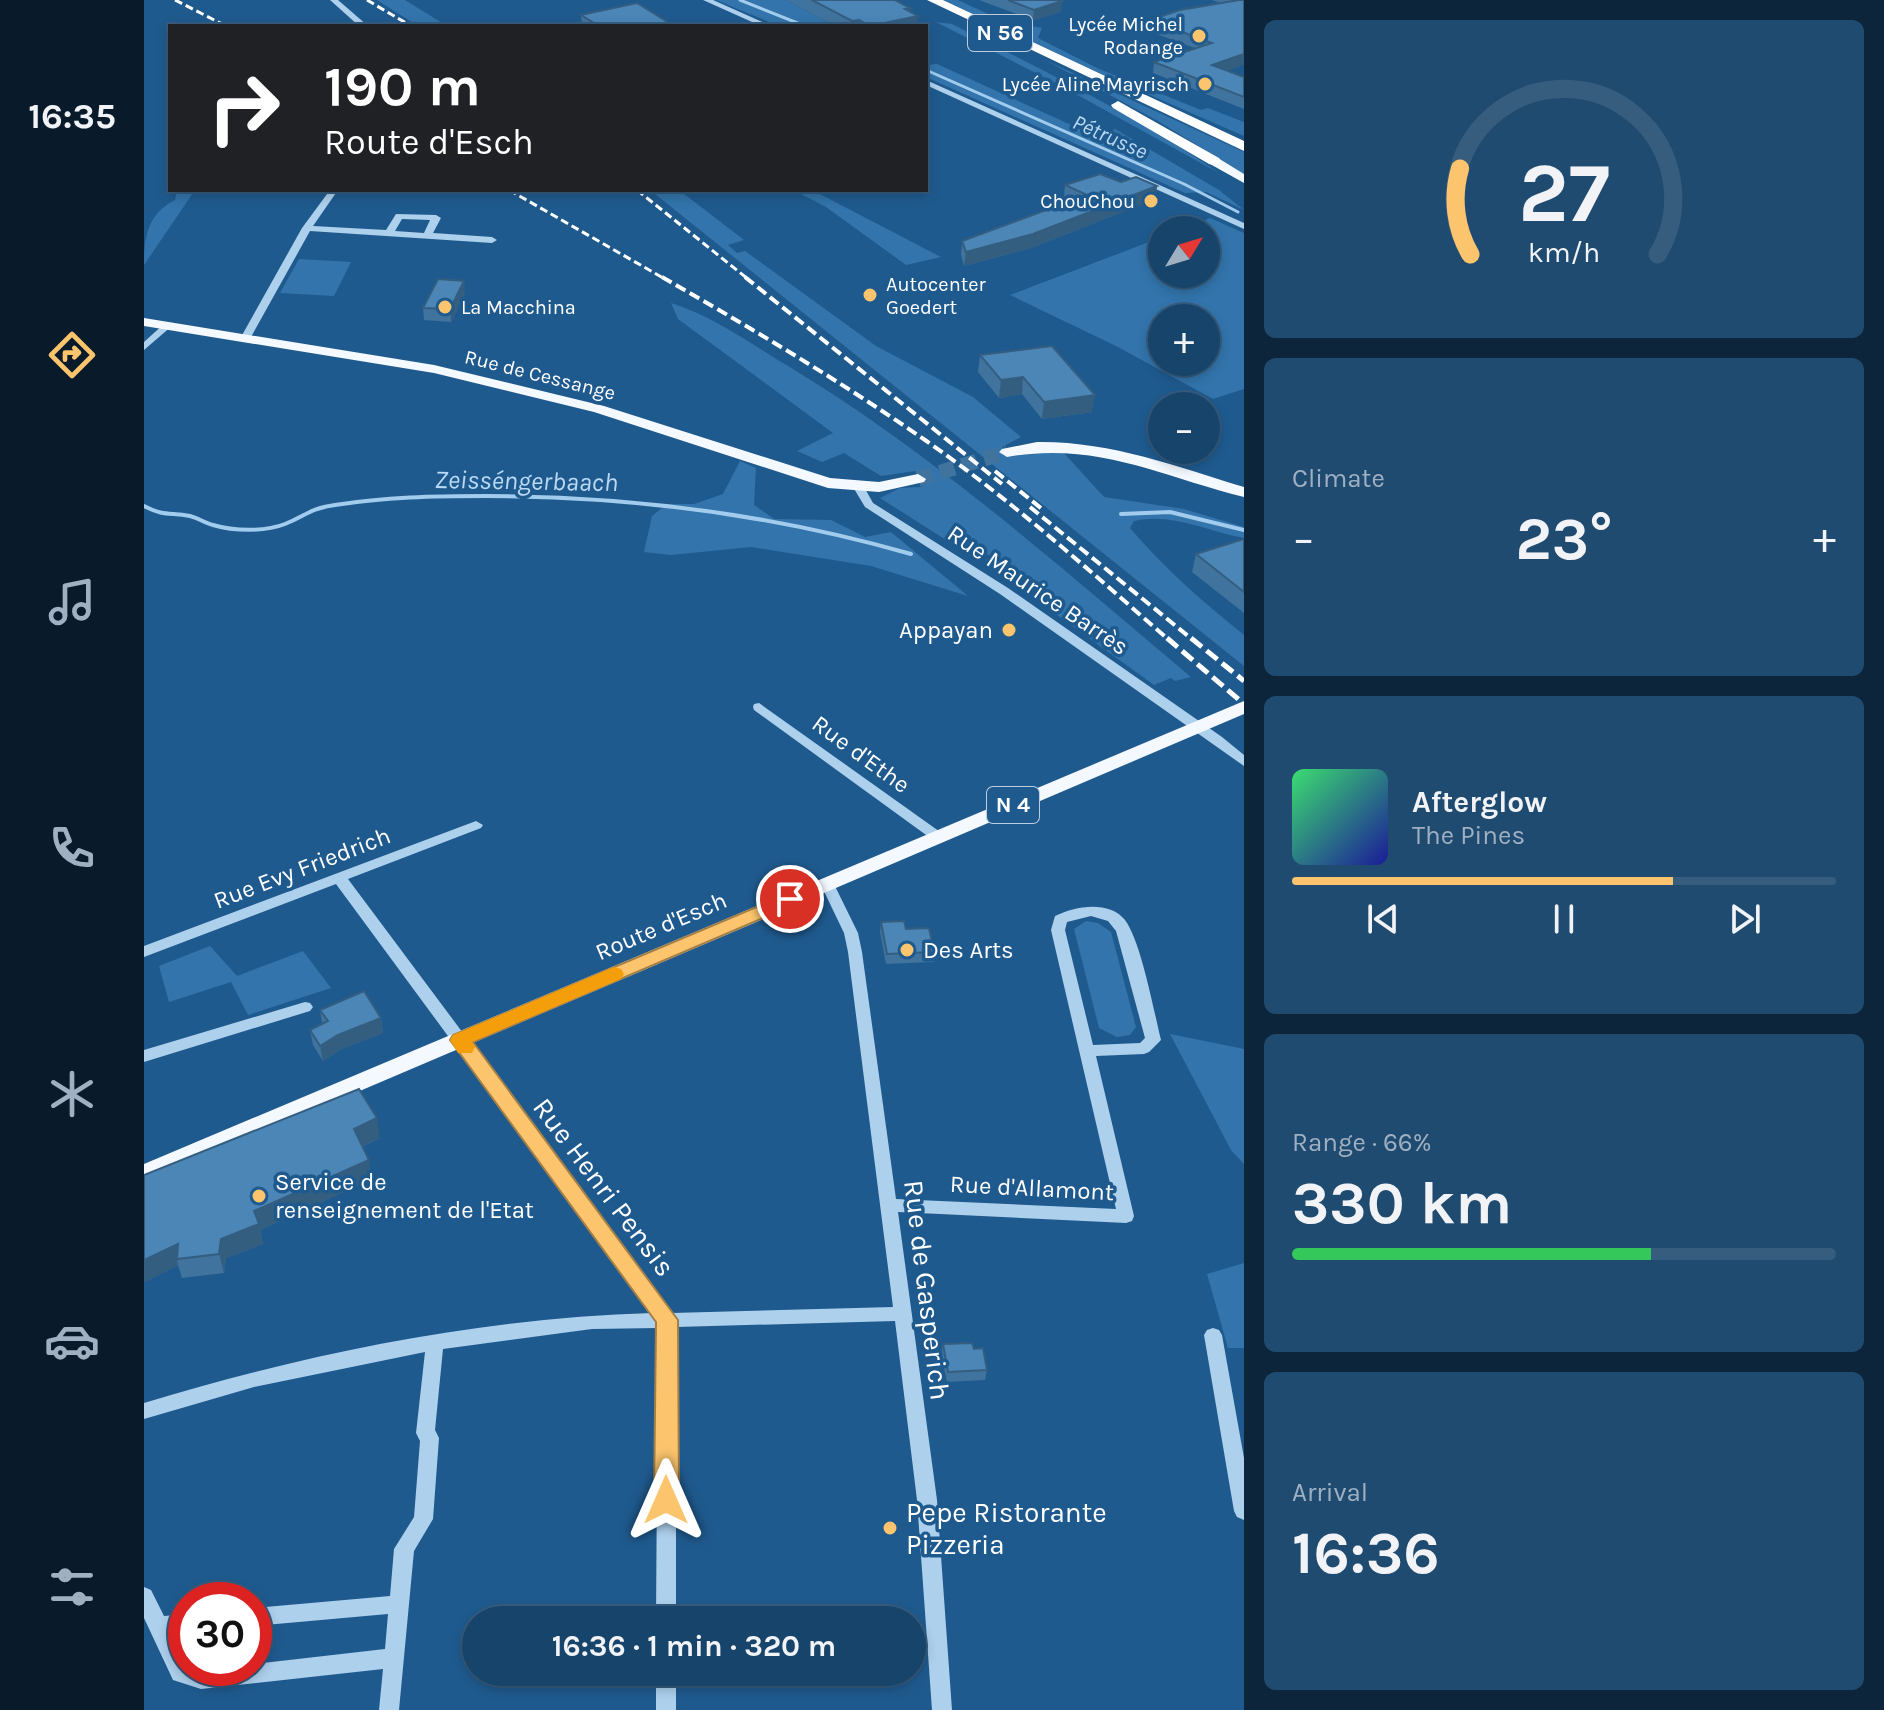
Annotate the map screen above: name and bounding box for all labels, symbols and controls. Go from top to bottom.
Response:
place label: Lycée Michel Rodange [1068,13,1183,59]
road number: N 56 [968,15,1032,51]
marker: Lycée Michel Rodange [1190,27,1208,45]
text: 190 m [324,54,481,119]
icon: right [192,56,296,160]
place label: Lycée Aline Mayrisch [1002,73,1189,96]
marker: Lycée Aline Mayrisch [1196,75,1214,93]
text: 16:35 [28,95,116,137]
water label: Pétrusse [1069,109,1151,165]
text: Route d'Esch [324,121,534,163]
text: 27 [1518,145,1610,242]
place label: ChouChou [1040,190,1135,213]
marker: ChouChou [1142,192,1160,210]
north arrow [1148,216,1220,288]
map controls [1148,216,1220,464]
text: km/h [1528,236,1600,269]
place label: Autocenter Goedert [886,273,986,319]
marker: Autocenter Goedert [861,286,879,304]
place label: La Macchina [461,296,576,319]
marker: La Macchina [436,298,454,316]
button: + [1148,304,1220,376]
icon: directions [44,327,100,383]
street label: Rue de Cessange [462,345,618,405]
button: − [1148,392,1220,464]
text: Climate [1292,463,1385,494]
water label: Zeisséngerbaach [434,464,618,498]
text: 23° [1516,504,1612,574]
text: − [1292,513,1315,564]
text: + [1813,513,1836,564]
street label: Rue Maurice Barrès [942,519,1134,661]
icon: music [44,574,100,630]
place label: Appayan [899,616,993,644]
marker: Appayan [1000,621,1018,639]
street label: Rue d'Ethe [807,709,915,799]
text: Afterglow [1412,784,1547,820]
road number: N 4 [987,787,1039,823]
icon: phone [44,820,100,876]
text: The Pines [1412,820,1525,851]
street label: Rue Evy Friedrich [210,821,394,915]
pin [756,865,824,933]
icon: arrive [768,877,812,921]
street label: Route d'Esch [591,886,731,966]
icon: previous [1361,897,1405,941]
icon: pause [1542,897,1586,941]
icon: next [1723,897,1767,941]
place label: Des Arts [923,936,1014,964]
marker: Des Arts [898,941,916,959]
icon: climate [44,1066,100,1122]
street label: Rue Henri Pensis [526,1091,682,1283]
text: Range · 66% [1292,1127,1432,1158]
place label: Service de renseignement de l'Etat [275,1168,534,1224]
text: 330 km [1292,1168,1512,1238]
street label: Rue d'Allamont [949,1170,1115,1206]
street label: Rue de Gasperich [897,1178,957,1402]
marker: Service de renseignement de l'Etat [250,1187,268,1205]
icon: car [44,1313,100,1369]
position arrow [624,1458,708,1542]
text: Arrival [1292,1477,1368,1508]
place label: Pepe Ristorante Pizzeria [906,1496,1107,1561]
text: 16:36 [1292,1518,1440,1588]
marker: Pepe Ristorante Pizzeria [881,1519,899,1537]
icon: filters [44,1559,100,1615]
speed limit sign: 30 [168,1582,272,1686]
text: 16:36 · 1 min · 320 m [552,1628,836,1664]

